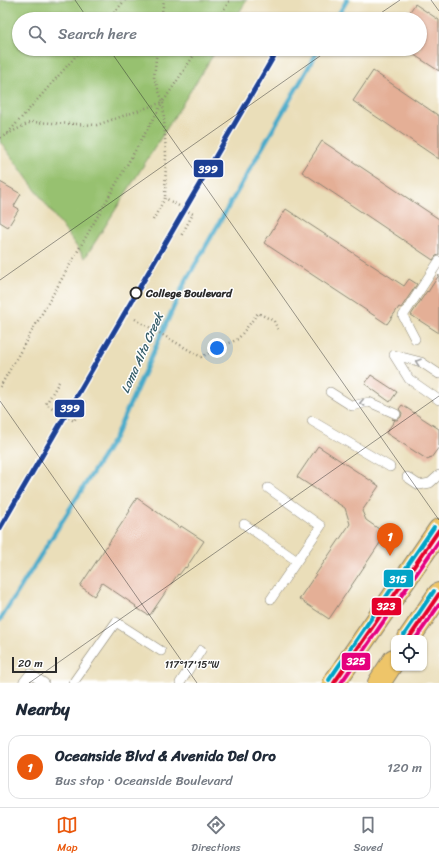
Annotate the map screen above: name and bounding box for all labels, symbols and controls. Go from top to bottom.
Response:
search box [12,12,427,56]
text: Search here [58,21,137,47]
icon: search [26,23,48,45]
line badge: 399 [193,159,224,178]
text: 399 [197,160,218,179]
place label: College Boulevard [145,284,233,303]
marker: College Boulevard [129,286,143,300]
water label: Loma Alta Creek [114,308,170,397]
your location [207,338,227,358]
one-way arrow [414,358,421,367]
line badge: 399 [54,399,85,418]
text: 399 [59,399,80,418]
one-way arrow [359,399,366,407]
pin: 1 [377,523,403,556]
line badge: 315 [383,569,414,588]
text: 315 [388,570,407,589]
line badge: 323 [371,597,402,616]
text: 323 [376,597,396,616]
map controls [391,635,427,671]
button: locate [391,635,427,671]
line badge: 325 [341,652,371,671]
text: 325 [345,652,366,671]
text: 20 m [18,654,43,673]
scale bar [12,655,57,674]
text: 117°17'15"W [165,656,220,674]
text: Nearby [16,694,70,724]
text: Oceanside Blvd & Avenida Del Oro [55,743,276,769]
text: 1 [27,756,33,779]
text: 120 m [387,756,422,779]
text: Bus stop · Oceanside Boulevard [55,769,232,792]
tab: Map [56,814,78,857]
tab: Directions [191,814,241,857]
tab: Saved [354,814,383,857]

